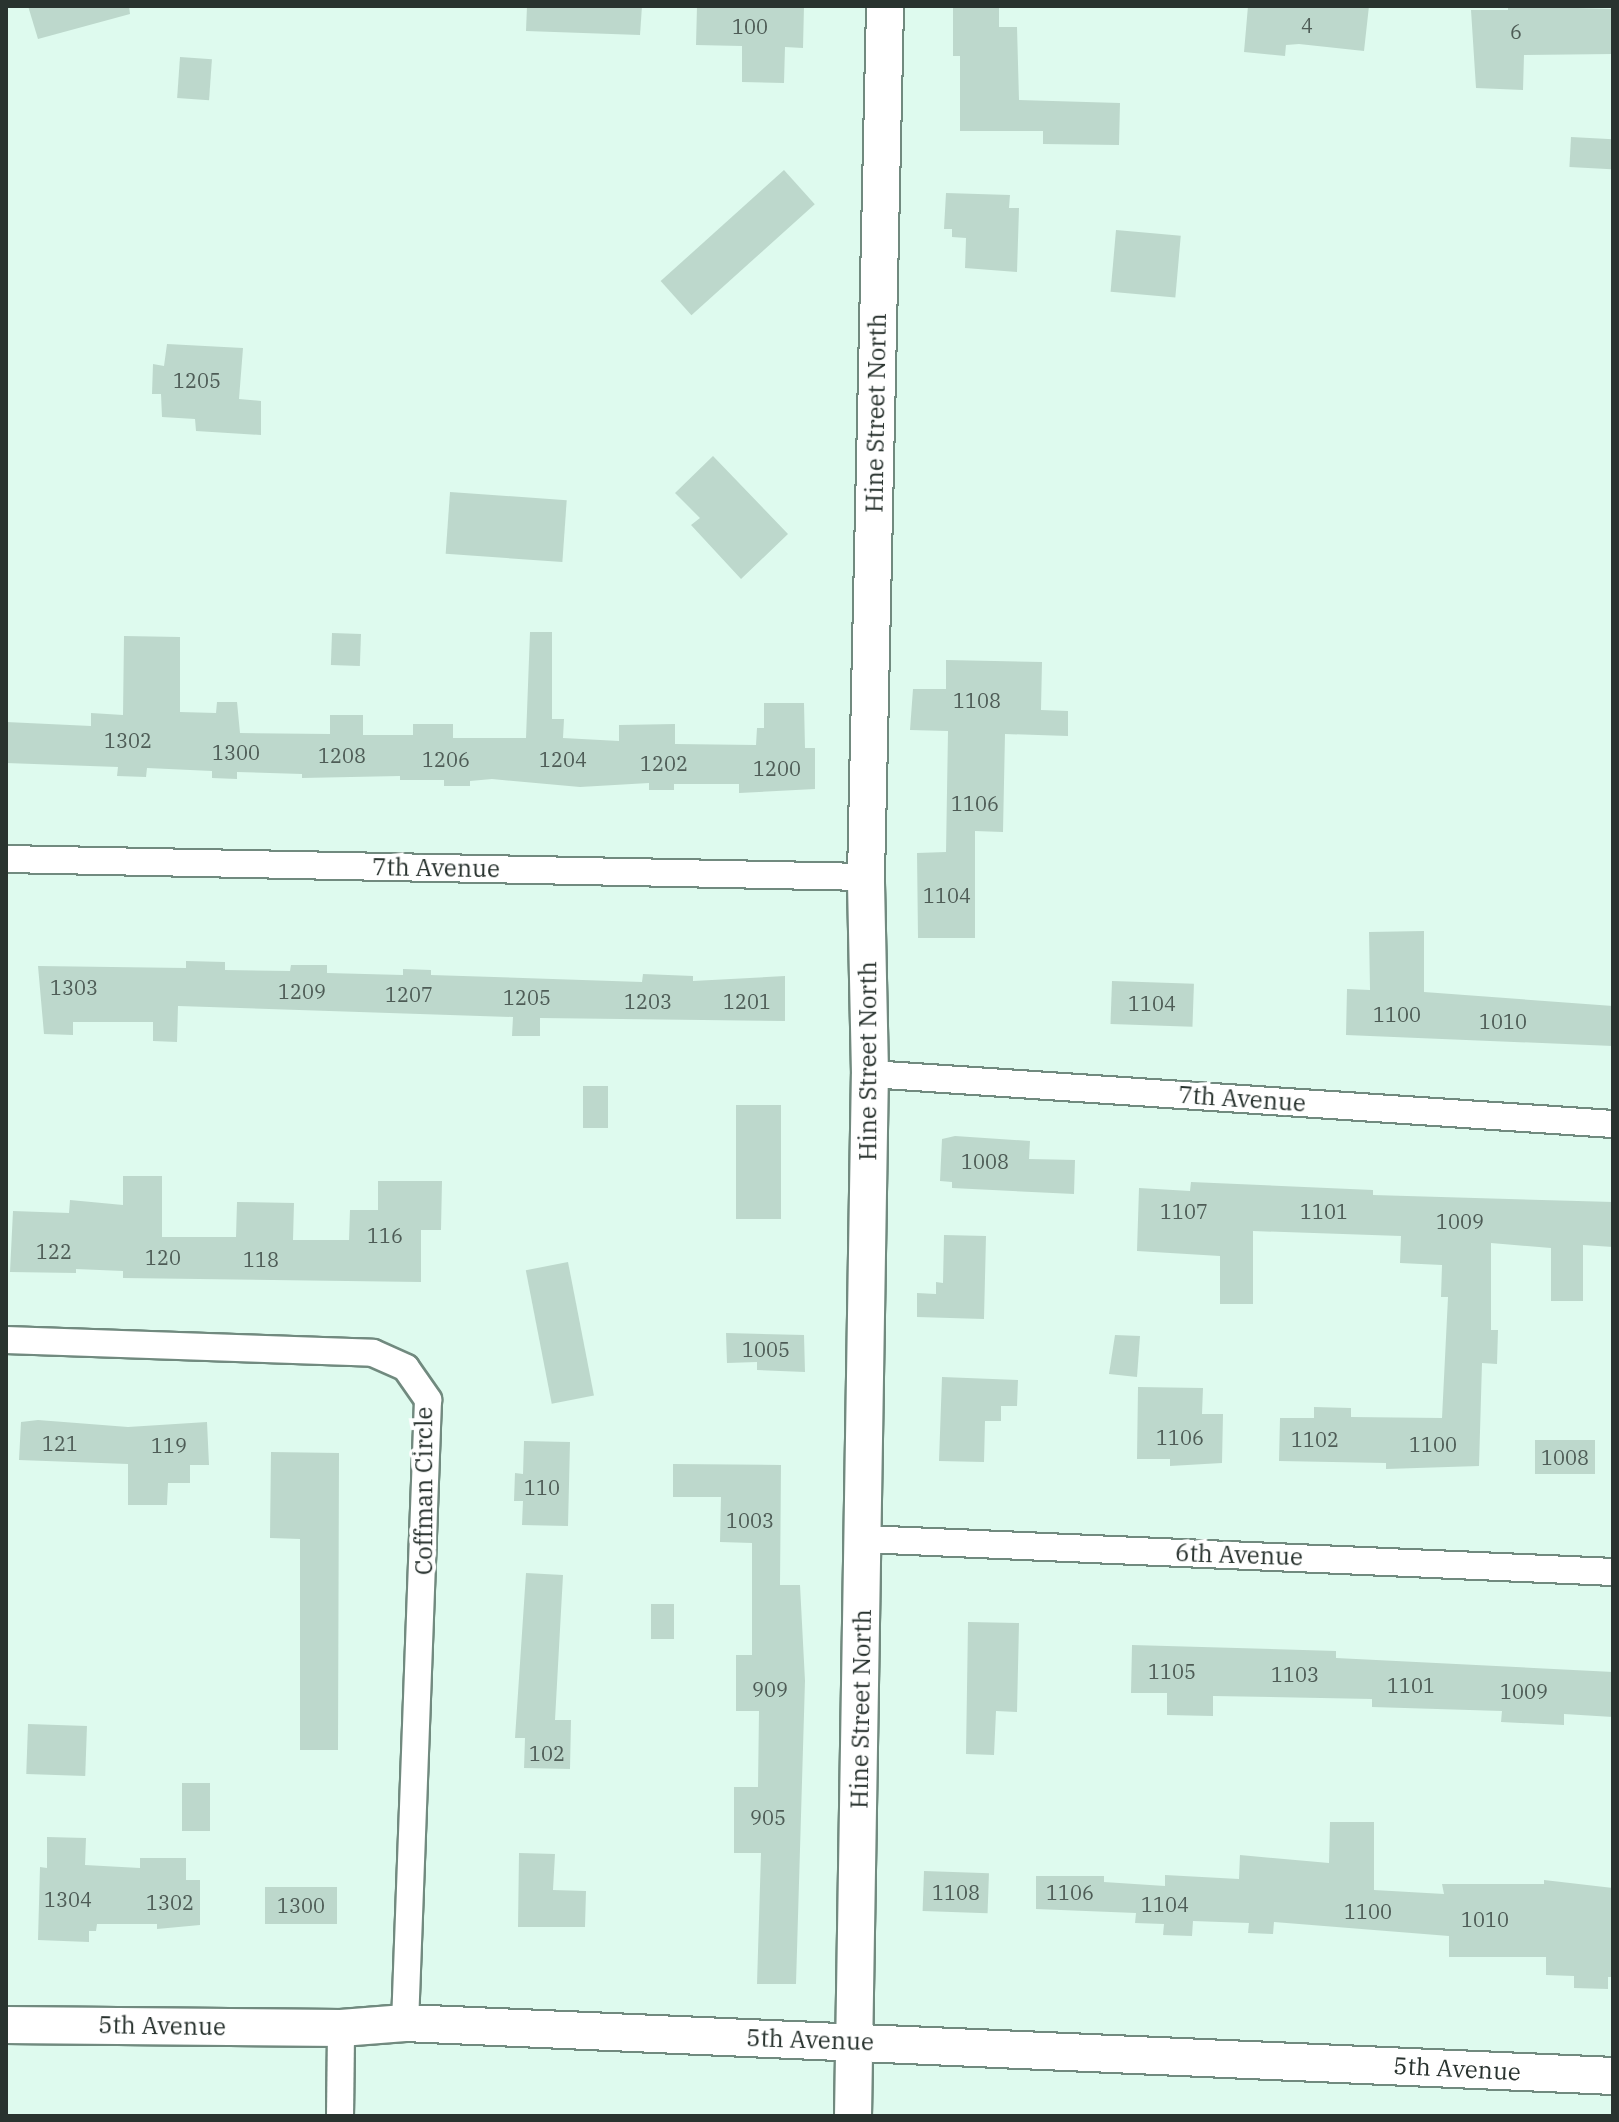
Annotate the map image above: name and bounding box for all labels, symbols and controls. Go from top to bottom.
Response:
house number: 4 [1301,13,1313,37]
house number: 100 [732,14,768,38]
house number: 6 [1510,19,1522,43]
street label: Hine Street North [860,313,892,513]
house number: 1205 [173,368,221,392]
house number: 1108 [953,688,1001,712]
house number: 1302 [104,728,152,752]
house number: 1300 [212,740,260,764]
house number: 1208 [318,743,366,767]
house number: 1206 [422,747,470,771]
house number: 1204 [539,747,587,771]
house number: 1202 [640,751,688,775]
house number: 1200 [753,756,801,780]
house number: 1106 [951,791,999,815]
street label: 7th Avenue [372,852,500,884]
house number: 1104 [923,883,971,907]
street label: Hine Street North [854,961,882,1161]
house number: 1303 [50,975,98,999]
house number: 1209 [278,979,326,1003]
house number: 1207 [385,982,433,1006]
house number: 1205 [503,985,551,1009]
house number: 1203 [624,989,672,1013]
house number: 1201 [723,989,771,1013]
house number: 1104 [1128,991,1176,1015]
house number: 1100 [1373,1002,1421,1026]
house number: 1010 [1479,1009,1527,1033]
street label: 7th Avenue [1177,1080,1307,1118]
house number: 1008 [961,1149,1009,1173]
house number: 1107 [1160,1199,1208,1223]
house number: 1101 [1300,1199,1348,1223]
house number: 1009 [1436,1209,1484,1233]
house number: 116 [367,1223,403,1247]
house number: 122 [36,1239,72,1263]
house number: 120 [145,1245,181,1269]
house number: 118 [243,1247,279,1271]
house number: 1005 [742,1337,790,1361]
street label: Coffman Circle [410,1407,438,1575]
house number: 1106 [1156,1425,1204,1449]
house number: 1102 [1291,1427,1339,1451]
house number: 121 [42,1431,78,1455]
house number: 1100 [1409,1432,1457,1456]
house number: 119 [151,1433,187,1457]
house number: 1008 [1541,1445,1589,1469]
house number: 110 [524,1475,560,1499]
house number: 1003 [726,1508,774,1532]
street label: 6th Avenue [1175,1538,1303,1572]
street label: Hine Street North [845,1609,877,1809]
house number: 1105 [1148,1659,1196,1683]
house number: 1103 [1271,1662,1319,1686]
house number: 1101 [1387,1673,1435,1697]
house number: 909 [752,1677,788,1701]
house number: 1009 [1500,1679,1548,1703]
house number: 102 [529,1741,565,1765]
house number: 905 [750,1805,786,1829]
house number: 1108 [932,1880,980,1904]
house number: 1106 [1046,1880,1094,1904]
house number: 1304 [44,1887,92,1911]
house number: 1302 [146,1890,194,1914]
house number: 1104 [1141,1892,1189,1916]
house number: 1300 [277,1893,325,1917]
house number: 1100 [1344,1899,1392,1923]
house number: 1010 [1461,1907,1509,1931]
street label: 5th Avenue [98,2010,226,2042]
street label: 5th Avenue [746,2023,874,2057]
street label: 5th Avenue [1392,2051,1522,2087]

